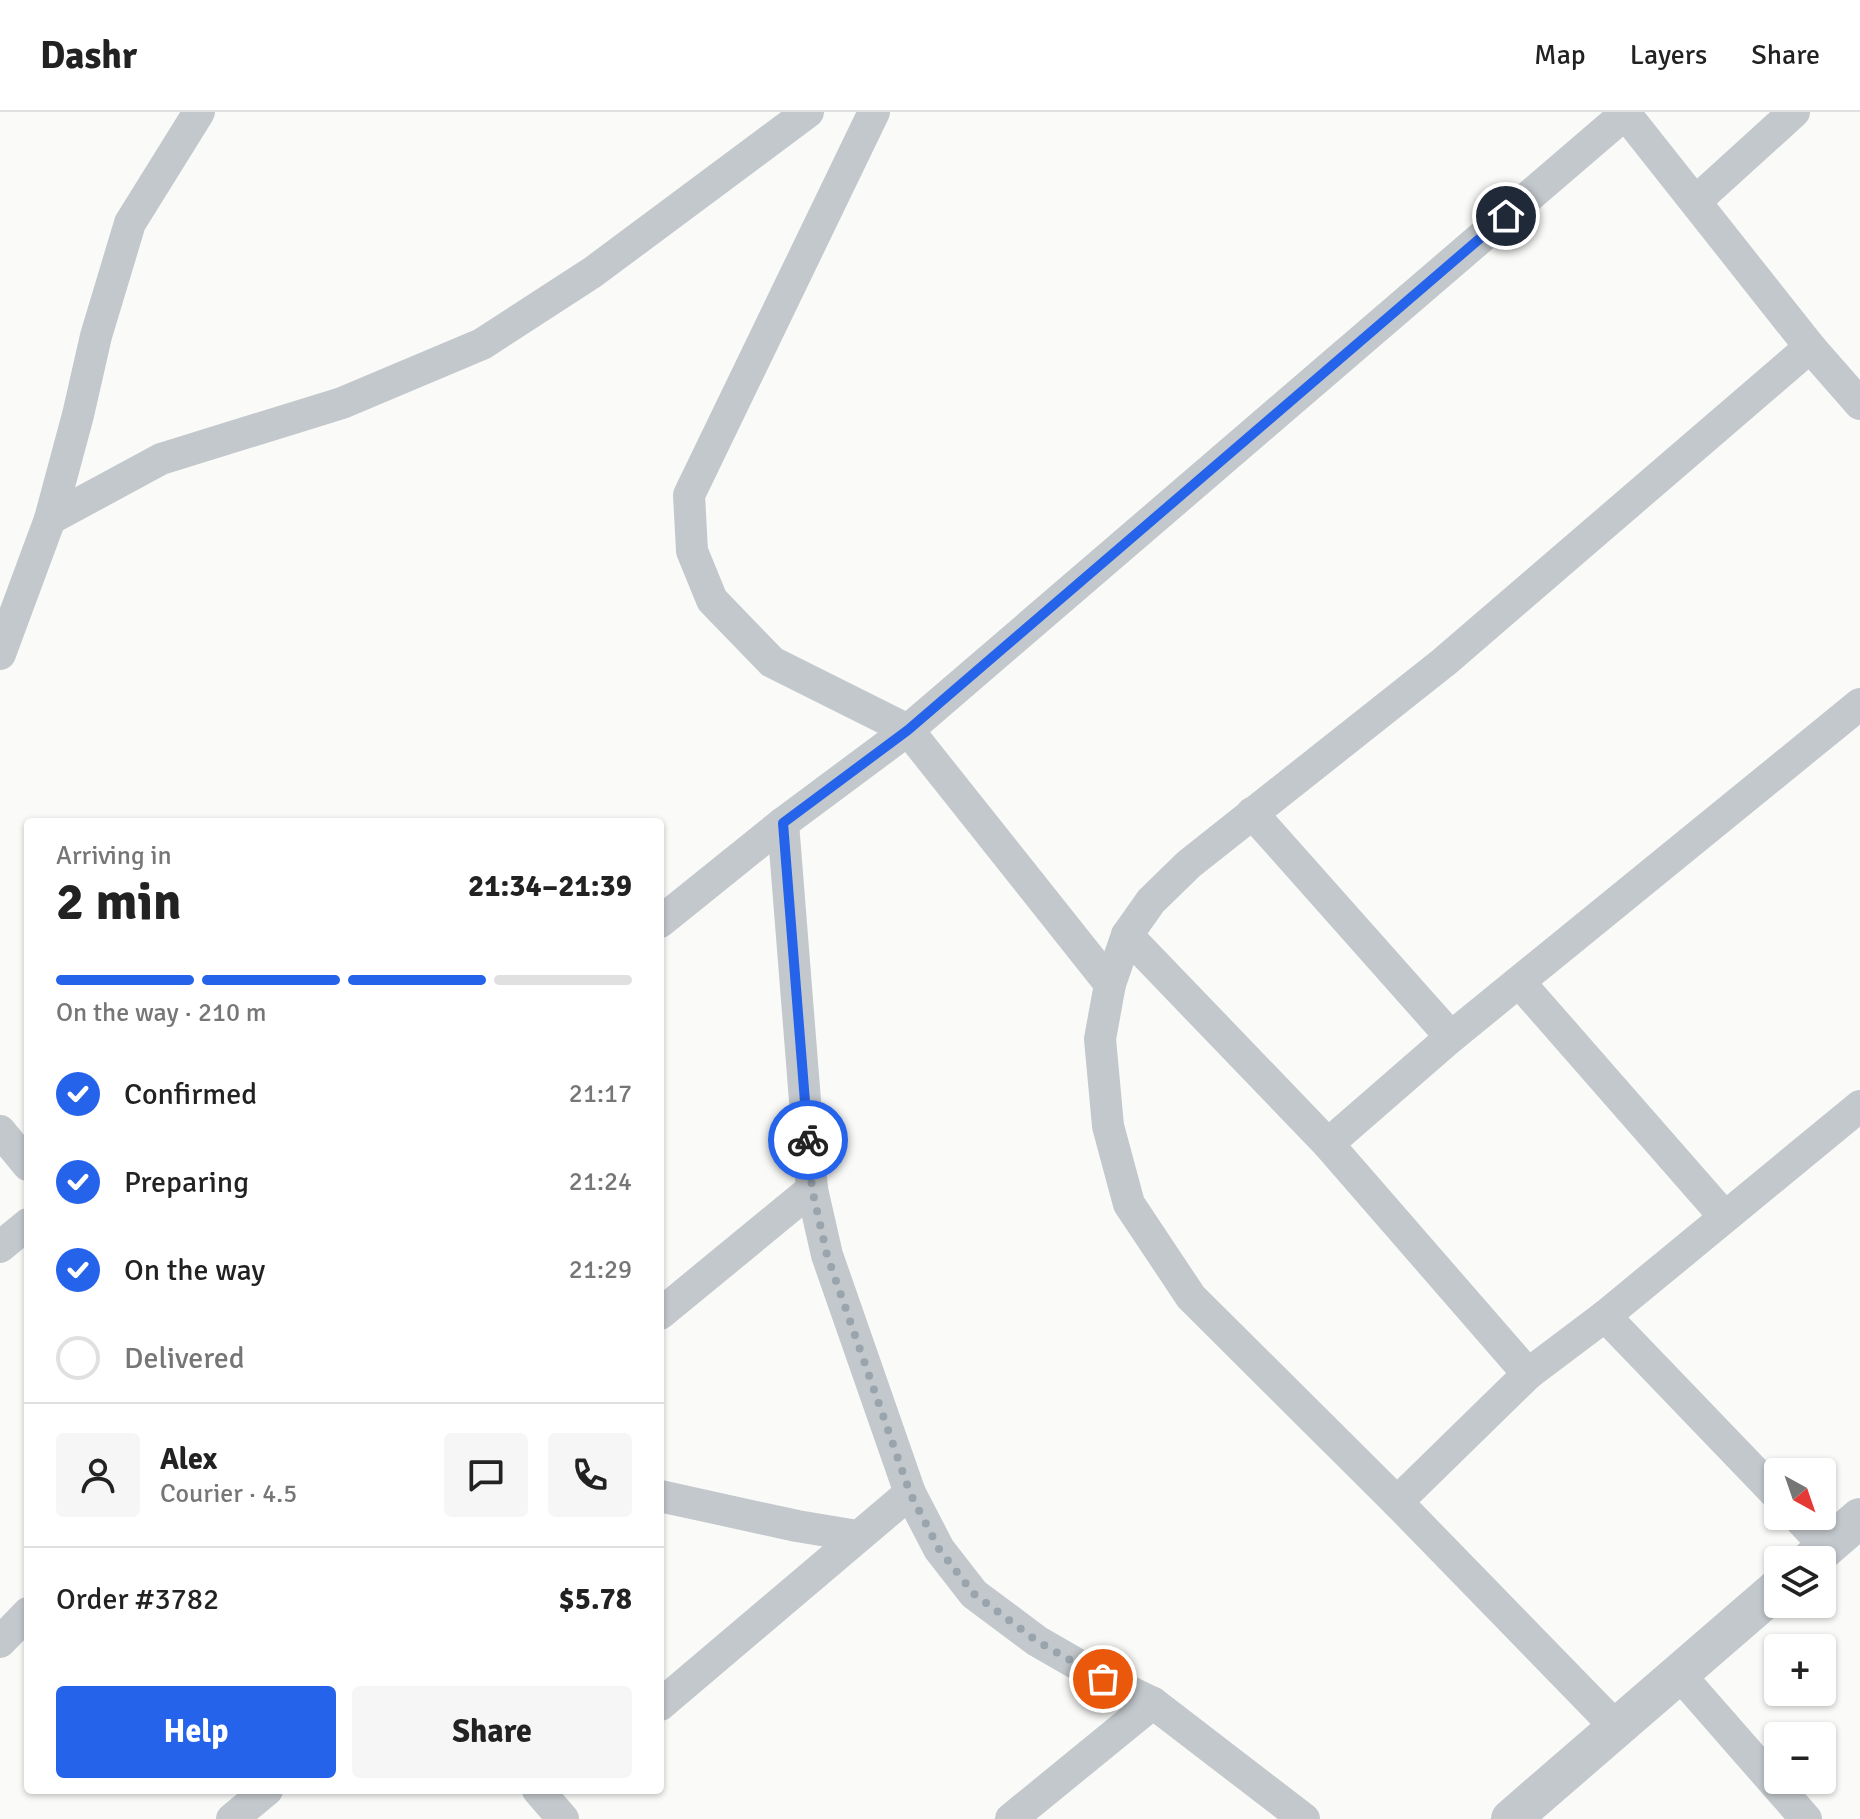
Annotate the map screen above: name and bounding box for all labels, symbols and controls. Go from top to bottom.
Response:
text: Dashr [40,32,137,79]
text: Map [1534,38,1586,72]
text: Layers [1630,38,1707,72]
text: Share [1751,38,1820,72]
pin [1472,182,1540,250]
icon: home [1484,194,1528,238]
text: Arriving in [56,840,172,872]
text: 21:34–21:39 [468,868,632,905]
text: 2 min [56,870,182,934]
text: On the way · 210 m [56,997,266,1029]
icon: check [56,1072,100,1116]
text: Confirmed [124,1076,257,1113]
text: 21:17 [569,1078,632,1110]
courier [768,1100,848,1180]
icon: bike [786,1118,830,1162]
icon: check [56,1160,100,1204]
text: Preparing [124,1164,249,1201]
text: 21:24 [569,1166,632,1198]
icon: check [56,1248,100,1292]
text: On the way [124,1252,265,1289]
text: 21:29 [569,1254,632,1286]
text: Delivered [124,1340,245,1377]
button: person [56,1433,140,1517]
button: chat [444,1433,528,1517]
button: phone [548,1433,632,1517]
text: Alex [160,1441,217,1478]
north arrow [1764,1458,1836,1530]
map controls [1764,1458,1836,1794]
text: Courier · 4.5 [160,1478,297,1510]
button: layers [1764,1546,1836,1618]
text: Order #3782 [56,1581,219,1618]
text: $5.78 [559,1581,632,1618]
button: + [1764,1634,1836,1706]
pin [1069,1645,1137,1713]
icon: bag [1081,1657,1125,1701]
button: Help [56,1686,336,1778]
button: Share [352,1686,632,1778]
button: − [1764,1722,1836,1794]

